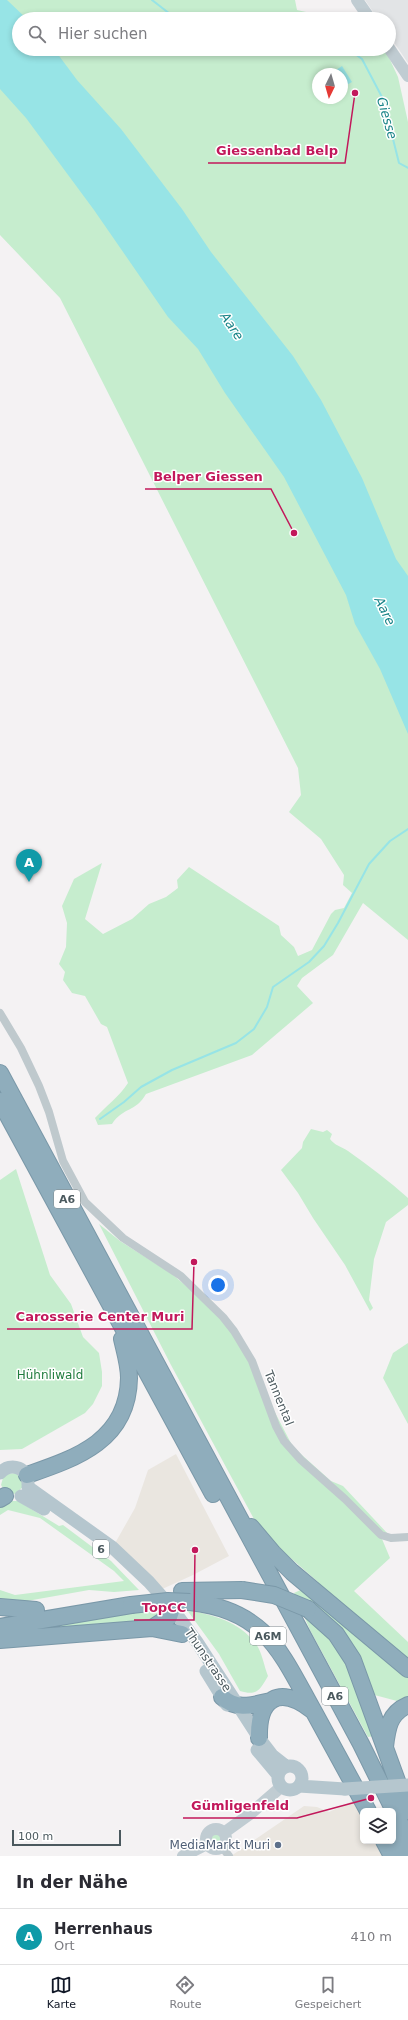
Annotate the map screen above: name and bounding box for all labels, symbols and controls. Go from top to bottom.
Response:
search box [12,12,396,56]
icon: search [26,23,48,45]
text: Hier suchen [58,25,147,43]
north arrow [312,68,348,104]
water label: Giesse [374,95,400,141]
callout: Giessenbad Belp [208,138,345,163]
text: Giessenbad Belp [216,143,338,158]
water label: Aare [217,308,247,343]
callout: Belper Giessen [145,464,271,489]
text: Belper Giessen [153,469,263,484]
water label: Aare [371,593,398,628]
pin: A [16,849,42,882]
road number: A6 [54,1190,80,1208]
your location [208,1275,228,1295]
callout: Carosserie Center Muri [7,1304,192,1329]
text: Carosserie Center Muri [16,1309,184,1324]
street label: Tannental [261,1367,296,1428]
park label: Hühnliwald [17,1368,83,1382]
road number: 6 [93,1540,109,1558]
callout: TopCC [134,1595,194,1620]
text: TopCC [142,1600,186,1615]
street label: Thunstrasse [181,1625,234,1694]
road number: A6M [250,1627,286,1645]
road number: A6 [322,1687,348,1705]
callout: Gümligenfeld [183,1793,297,1818]
text: Gümligenfeld [191,1798,289,1813]
map controls [360,1808,396,1844]
button: layers [360,1808,396,1844]
scale bar [12,1828,121,1847]
text: 100 m [18,1830,53,1843]
place label: MediaMarkt Muri [170,1838,270,1852]
marker: MediaMarkt Muri [273,1840,283,1850]
text: In der Nähe [16,1872,128,1892]
text: Herrenhaus [54,1920,153,1938]
text: A [24,1929,34,1944]
text: 410 m [350,1929,392,1944]
text: Ort [54,1938,75,1953]
tab: Karte [47,1974,76,2011]
tab: Route [169,1974,201,2011]
tab: Gespeichert [295,1974,361,2011]

